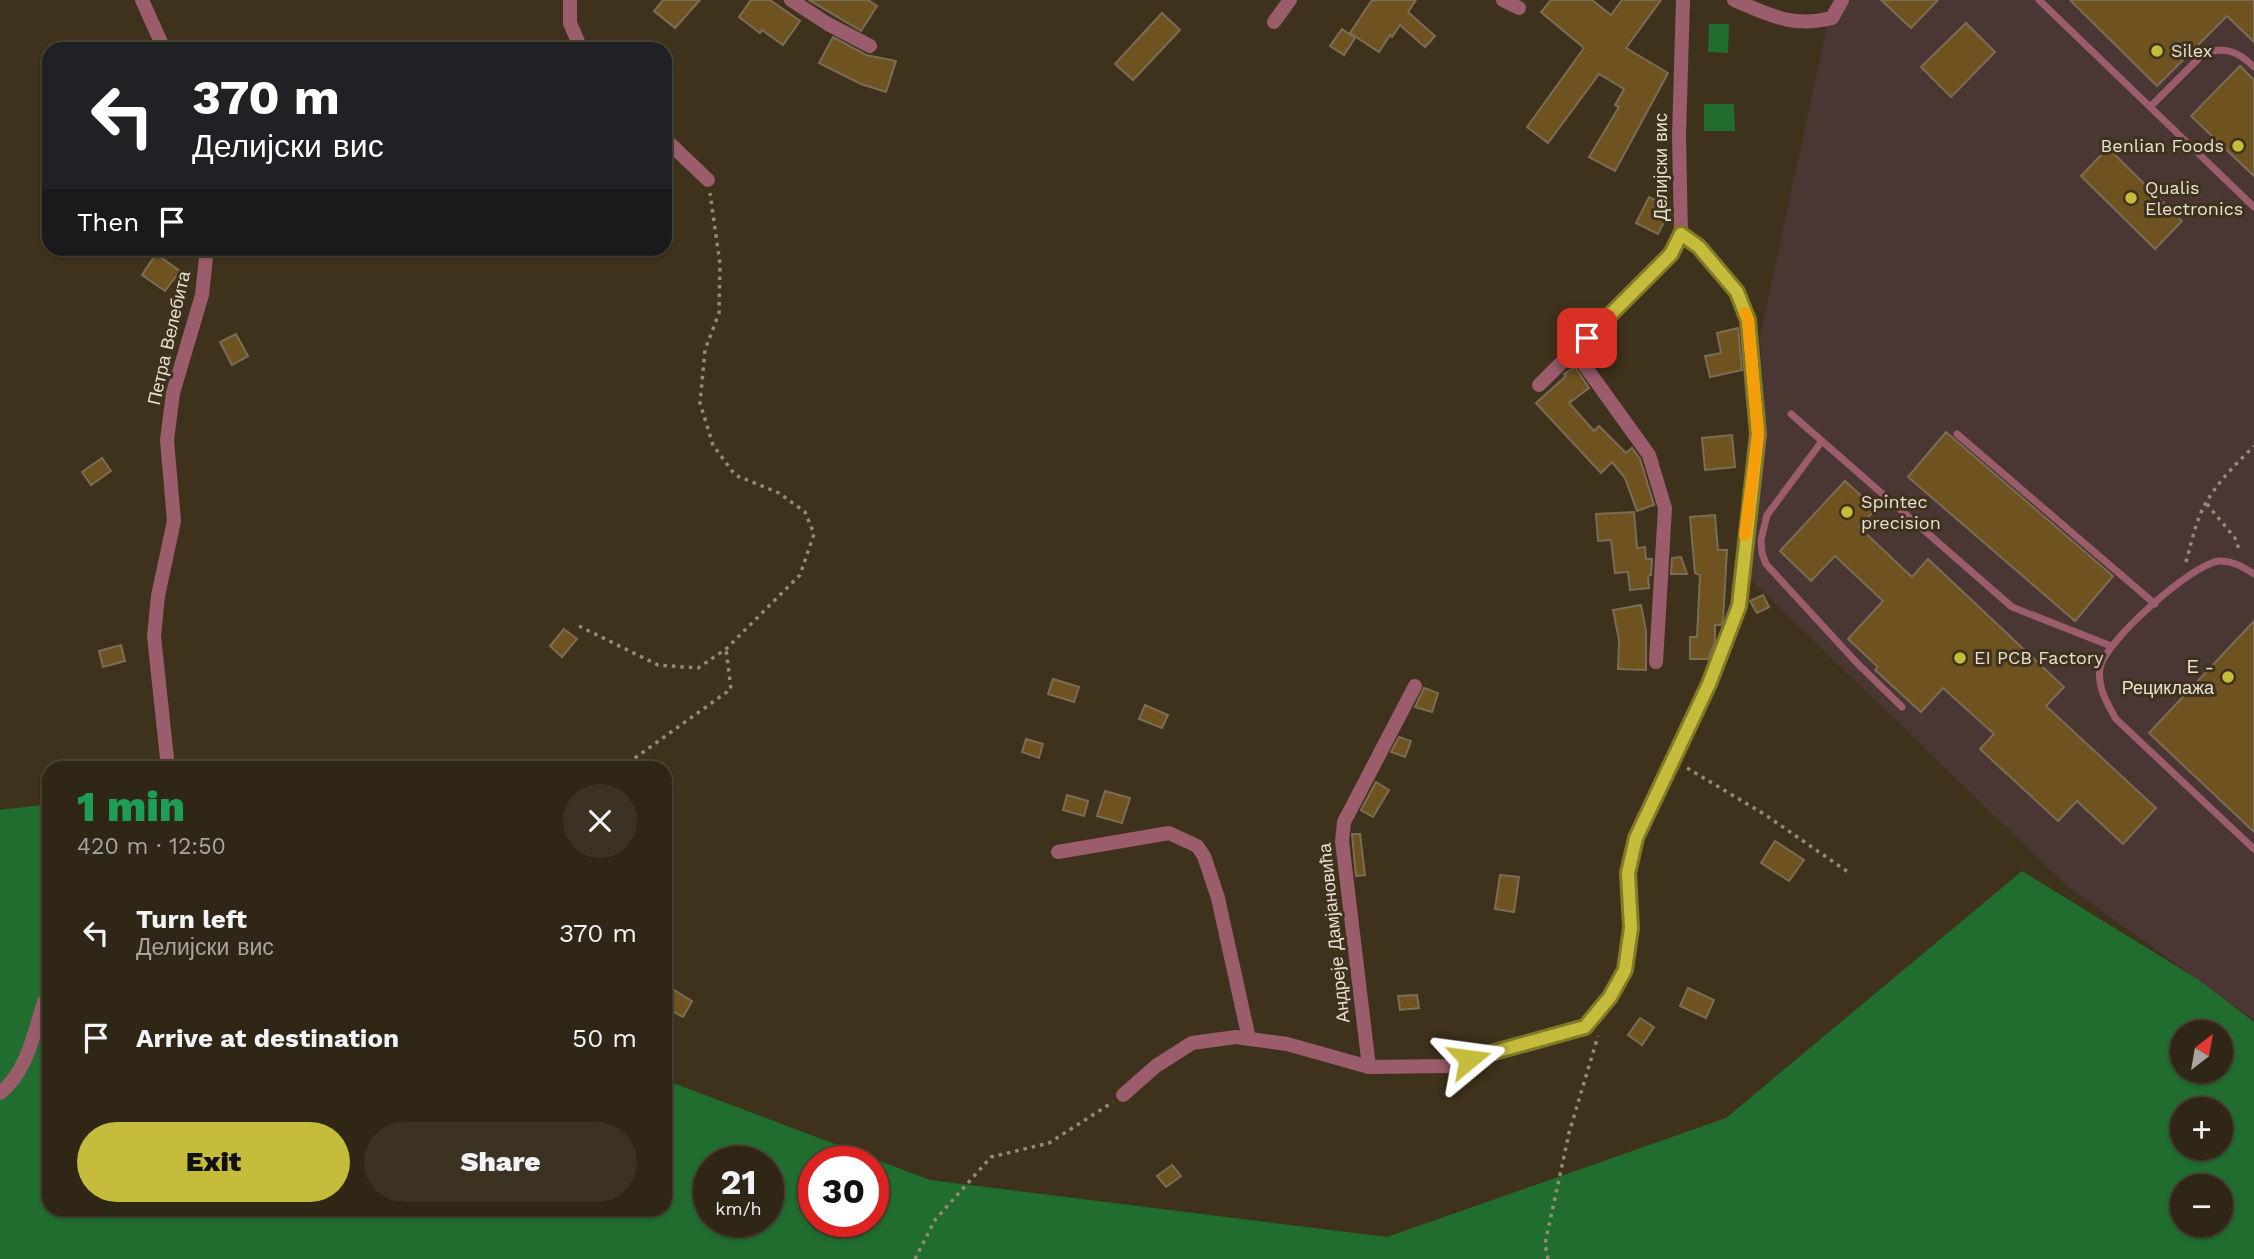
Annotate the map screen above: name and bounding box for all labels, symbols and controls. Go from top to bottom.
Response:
place label: Silex [2171,40,2212,61]
marker: Silex [2149,43,2165,59]
text: 370 m [192,68,340,126]
icon: left [77,70,168,161]
street label: Делијски вис [1650,113,1671,221]
text: Делијски вис [192,127,384,165]
place label: Benlian Foods [2101,135,2224,156]
marker: Benlian Foods [2230,138,2246,154]
place label: Qualis Electronics [2145,177,2243,219]
marker: Qualis Electronics [2123,190,2139,206]
icon: arrive [153,203,191,241]
text: Then [77,207,139,237]
street label: Петра Велебита [143,268,194,407]
pin [1557,308,1617,368]
icon: arrive [1568,319,1606,357]
place label: Spintec precision [1861,491,1941,533]
marker: Spintec precision [1839,504,1855,520]
place label: EI PCB Factory [1974,647,2104,668]
marker: EI PCB Factory [1952,650,1968,666]
place label: Е - Рециклажа [2122,656,2215,698]
marker: Е - Рециклажа [2220,669,2236,685]
text: 1 min [77,782,185,831]
button: close [563,784,637,858]
text: 420 m · 12:50 [77,833,226,860]
street label: Андреје Дамјановића [1314,841,1353,1024]
text: Turn left [136,904,247,934]
icon: left [77,914,115,952]
text: 370 m [559,918,637,948]
text: Делијски вис [136,934,274,961]
icon: arrive [77,1019,115,1057]
north arrow [2170,1020,2233,1083]
map controls [2170,1020,2233,1237]
position arrow [1432,1022,1506,1096]
text: Arrive at destination [136,1023,399,1053]
text: 50 m [572,1023,637,1053]
button: + [2170,1097,2233,1160]
button: Exit [77,1122,350,1202]
button: Share [364,1122,637,1202]
speed limit sign: 30 [798,1146,889,1237]
text: 21 [721,1161,756,1203]
button: − [2170,1174,2233,1237]
text: km/h [715,1198,762,1219]

